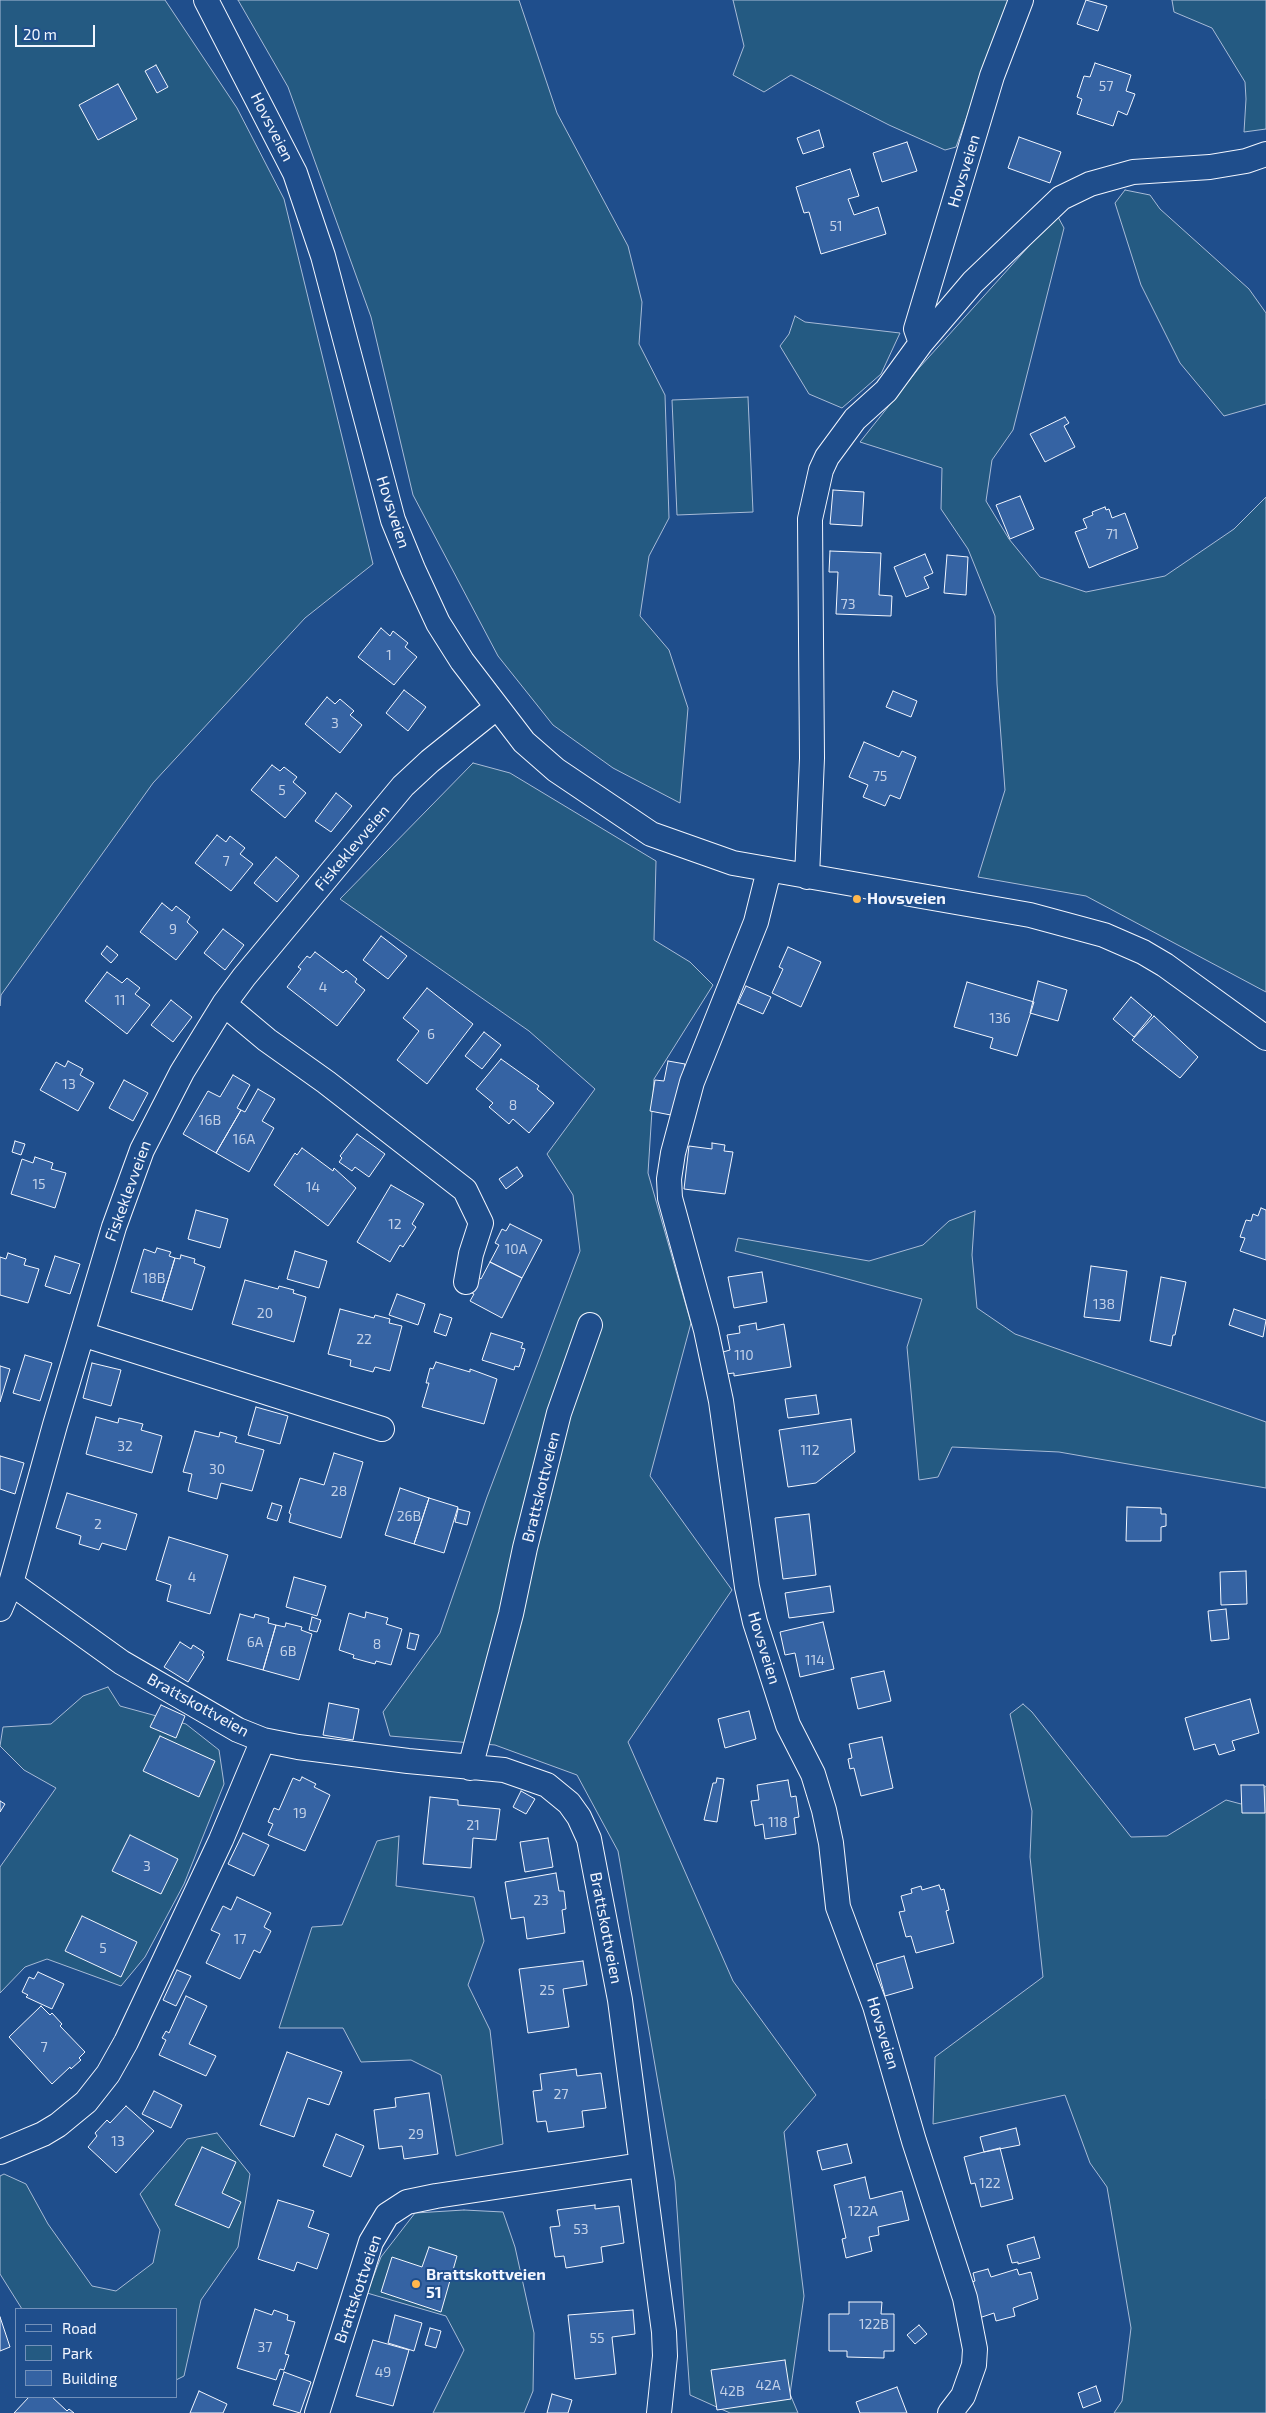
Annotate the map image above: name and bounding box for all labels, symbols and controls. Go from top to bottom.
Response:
scale bar [18,15,98,47]
text: 20 m [23,25,57,43]
house number: 57 [1099,78,1113,94]
street label: Hovsveien [246,89,298,165]
street label: Hovsveien [944,132,984,210]
house number: 51 [829,218,843,234]
street label: Hovsveien [372,473,414,551]
house number: 71 [1106,526,1118,542]
house number: 73 [841,596,855,612]
house number: 1 [386,647,392,663]
house number: 3 [331,715,339,731]
house number: 75 [873,768,887,784]
house number: 5 [278,782,286,798]
street label: Fiskeklevveien [311,801,393,895]
house number: 7 [222,853,230,869]
place label: Hovsveien [867,889,946,909]
marker: Hovsveien [851,893,863,905]
house number: 9 [169,921,177,937]
house number: 4 [319,979,327,995]
house number: 11 [114,992,126,1008]
house number: 136 [989,1010,1011,1026]
house number: 6 [427,1026,435,1042]
house number: 13 [62,1076,76,1092]
house number: 8 [509,1097,517,1113]
house number: 16B [199,1112,221,1128]
house number: 16A [233,1131,255,1147]
street label: Fiskeklevveien [101,1138,155,1244]
house number: 15 [32,1176,46,1192]
house number: 14 [306,1179,320,1195]
house number: 12 [388,1216,402,1232]
house number: 10A [505,1241,527,1257]
house number: 18B [143,1270,165,1286]
house number: 138 [1093,1296,1115,1312]
house number: 20 [257,1305,273,1321]
house number: 22 [356,1331,372,1347]
house number: 110 [734,1347,754,1363]
street label: Brattskottveien [518,1430,564,1544]
house number: 32 [117,1438,133,1454]
house number: 112 [800,1442,820,1458]
house number: 30 [209,1461,225,1477]
house number: 28 [331,1483,347,1499]
house number: 26B [397,1508,421,1524]
house number: 2 [94,1516,102,1532]
house number: 4 [188,1569,196,1585]
street label: Hovsveien [744,1609,784,1687]
house number: 6A [247,1634,263,1650]
house number: 8 [373,1636,381,1652]
house number: 6B [280,1643,296,1659]
house number: 114 [805,1652,825,1668]
street label: Brattskottveien [144,1669,252,1741]
house number: 19 [293,1805,307,1821]
house number: 118 [768,1814,788,1830]
house number: 21 [466,1817,480,1833]
house number: 3 [143,1858,151,1874]
street label: Brattskottveien [586,1870,626,1986]
house number: 23 [533,1892,549,1908]
house number: 17 [234,1931,246,1947]
house number: 5 [99,1940,107,1956]
house number: 25 [539,1982,555,1998]
street label: Hovsveien [863,1994,903,2072]
house number: 7 [40,2039,48,2055]
house number: 27 [553,2086,569,2102]
house number: 29 [408,2126,424,2142]
house number: 13 [111,2133,125,2149]
house number: 122 [979,2175,1001,2191]
house number: 122A [848,2203,878,2219]
house number: 53 [573,2221,589,2237]
street label: Brattskottveien [330,2232,386,2346]
place label: Brattskottveien 51 [426,2265,546,2303]
marker: Brattskottveien 51 [410,2278,422,2290]
legend [15,2308,178,2398]
house number: 122B [859,2316,889,2332]
text: Road [62,2319,97,2337]
house number: 55 [589,2330,605,2346]
house number: 37 [258,2339,272,2355]
text: Park [62,2344,93,2362]
house number: 49 [375,2364,391,2380]
text: Building [62,2369,117,2387]
house number: 42A [755,2377,781,2393]
house number: 42B [719,2383,745,2399]

